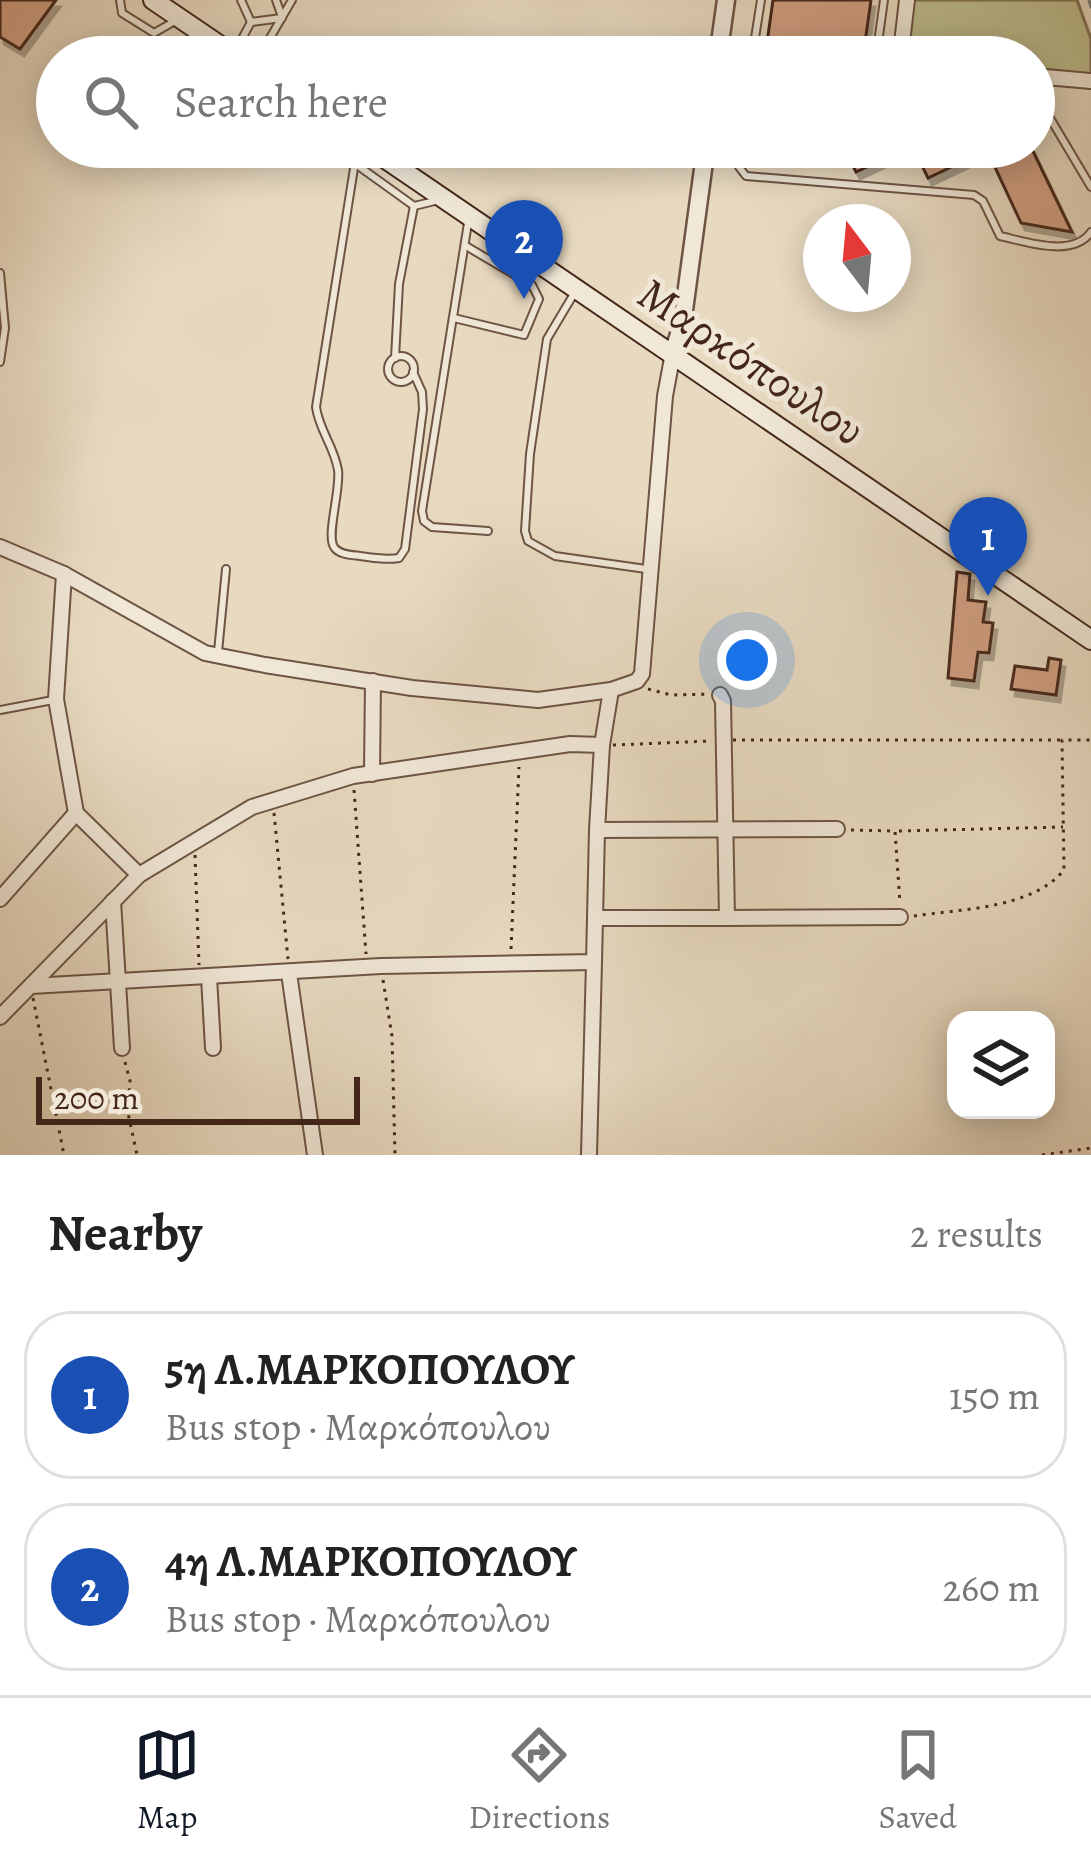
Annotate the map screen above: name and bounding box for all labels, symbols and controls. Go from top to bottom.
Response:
search box [36,36,1055,168]
icon: search [78,69,144,135]
text: Search here [174,71,388,133]
pin: 2 [485,200,563,299]
north arrow [803,204,911,312]
street label: Μαρκόπουλου [626,263,877,461]
pin: 1 [949,497,1027,596]
your location [717,630,777,690]
map controls [947,1011,1055,1119]
button: layers [947,1011,1055,1119]
scale bar [36,1071,360,1124]
text: 200 m [54,1075,139,1120]
text: Nearby [48,1198,202,1268]
text: 2 results [910,1207,1043,1260]
text: 5η Λ.ΜΑΡΚΟΠΟΥΛΟΥ [165,1338,575,1400]
text: 1 [83,1369,97,1422]
text: 150 m [949,1369,1040,1422]
text: Bus stop · Μαρκόπουλου [165,1400,551,1453]
text: 4η Λ.ΜΑΡΚΟΠΟΥΛΟΥ [165,1530,577,1592]
text: 2 [81,1561,99,1614]
text: 260 m [942,1561,1040,1614]
text: Bus stop · Μαρκόπουλου [165,1592,551,1645]
tab: Map [134,1722,200,1839]
tab: Directions [469,1722,610,1839]
tab: Saved [879,1722,957,1839]

